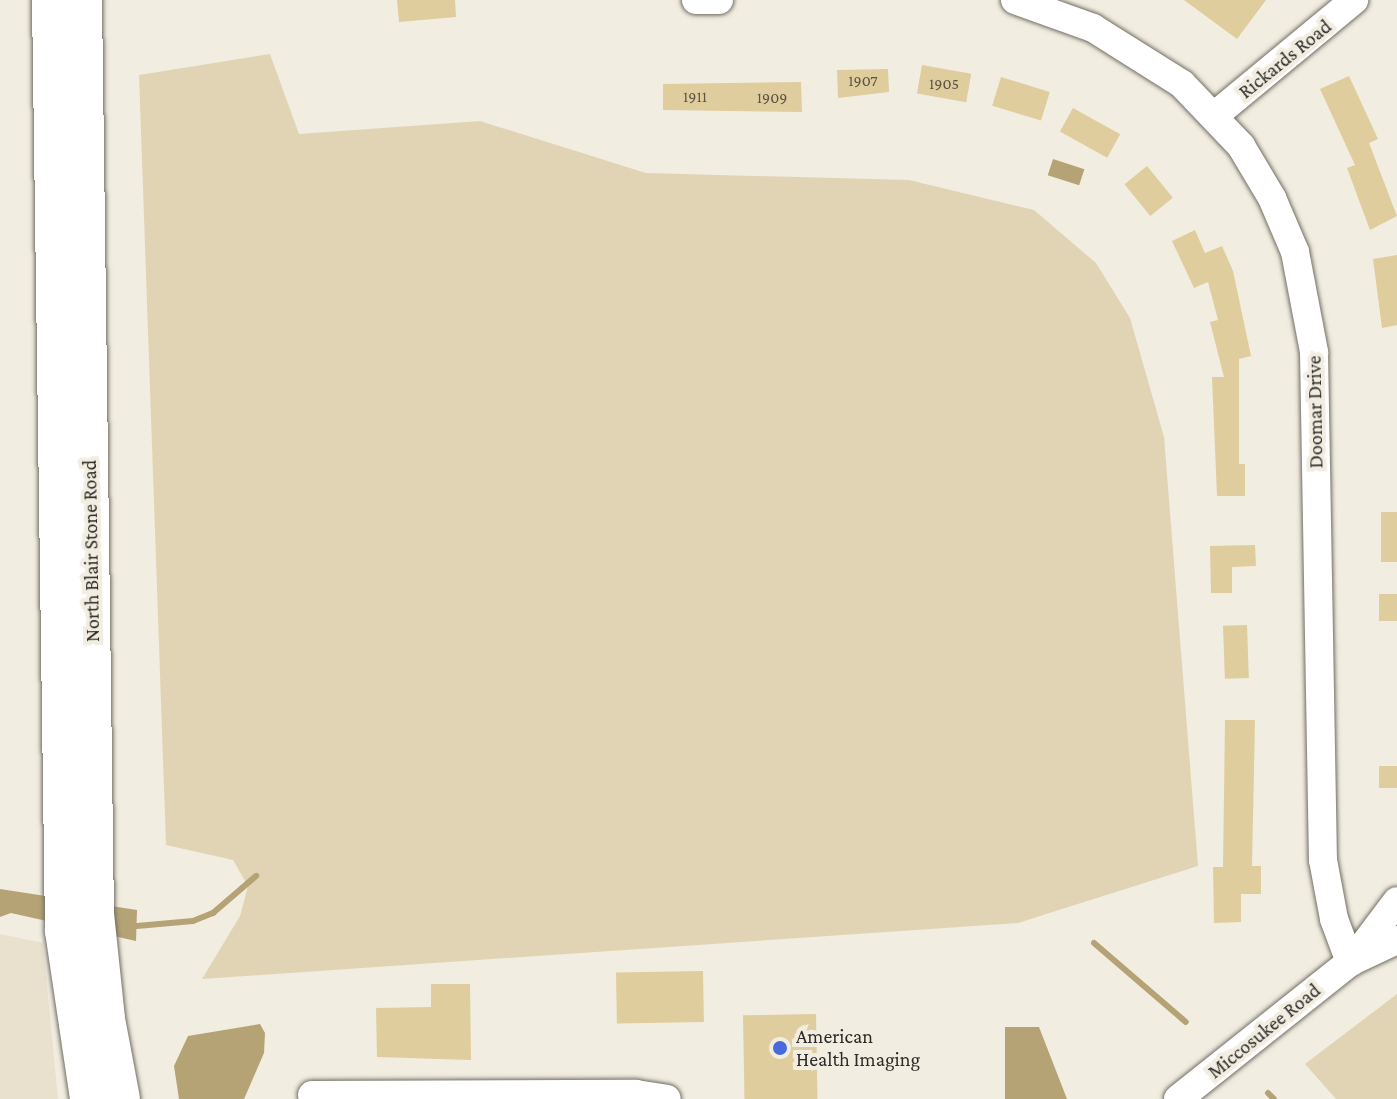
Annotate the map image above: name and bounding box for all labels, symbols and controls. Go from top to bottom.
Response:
street label: Rickards Road [1234,14,1336,104]
house number: 1907 [848,71,878,91]
house number: 1905 [929,74,959,94]
house number: 1911 [683,87,707,107]
house number: 1909 [757,88,787,108]
street label: Doomar Drive [1302,355,1328,469]
street label: North Blair Stone Road [77,460,105,642]
street label: Miccosukee Road [1203,978,1325,1084]
place label: American Health Imaging [796,1024,920,1071]
marker: American Health Imaging [771,1039,789,1057]

